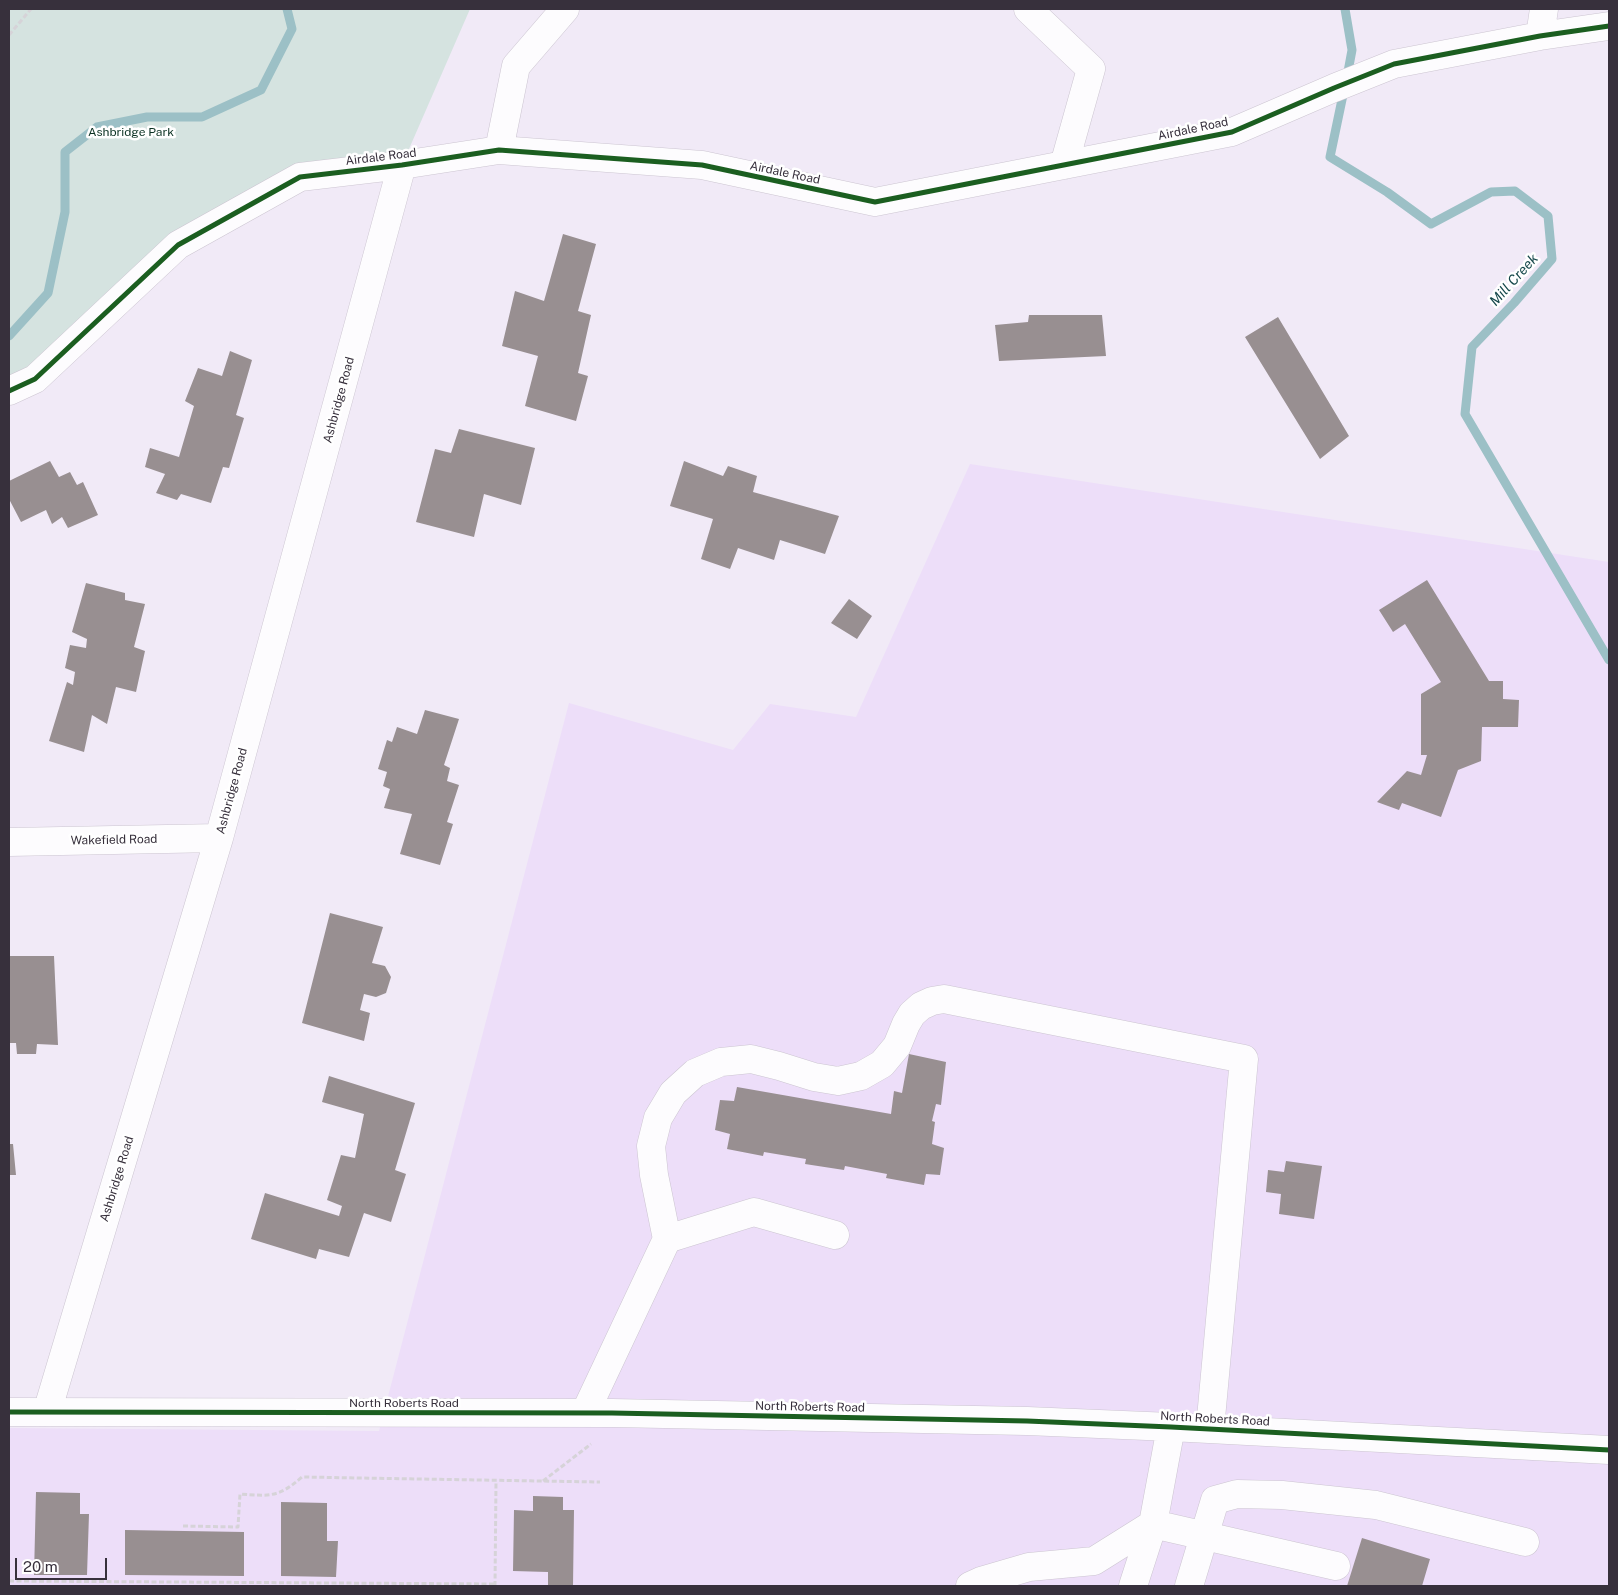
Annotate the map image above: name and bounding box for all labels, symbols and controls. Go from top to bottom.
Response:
street label: Airdale Road [1157,115,1229,143]
park label: Ashbridge Park [88,125,174,139]
street label: Airdale Road [345,146,417,168]
street label: Airdale Road [749,159,821,187]
water label: Mill Creek [1486,251,1542,309]
street label: Ashbridge Road [321,355,357,445]
street label: Ashbridge Road [214,746,250,836]
street label: Wakefield Road [70,832,158,848]
street label: Ashbridge Road [97,1134,137,1224]
street label: North Roberts Road [349,1396,459,1410]
street label: North Roberts Road [755,1399,865,1415]
street label: North Roberts Road [1160,1409,1270,1429]
scale bar [18,1548,110,1580]
text: 20 m [23,1558,58,1575]

